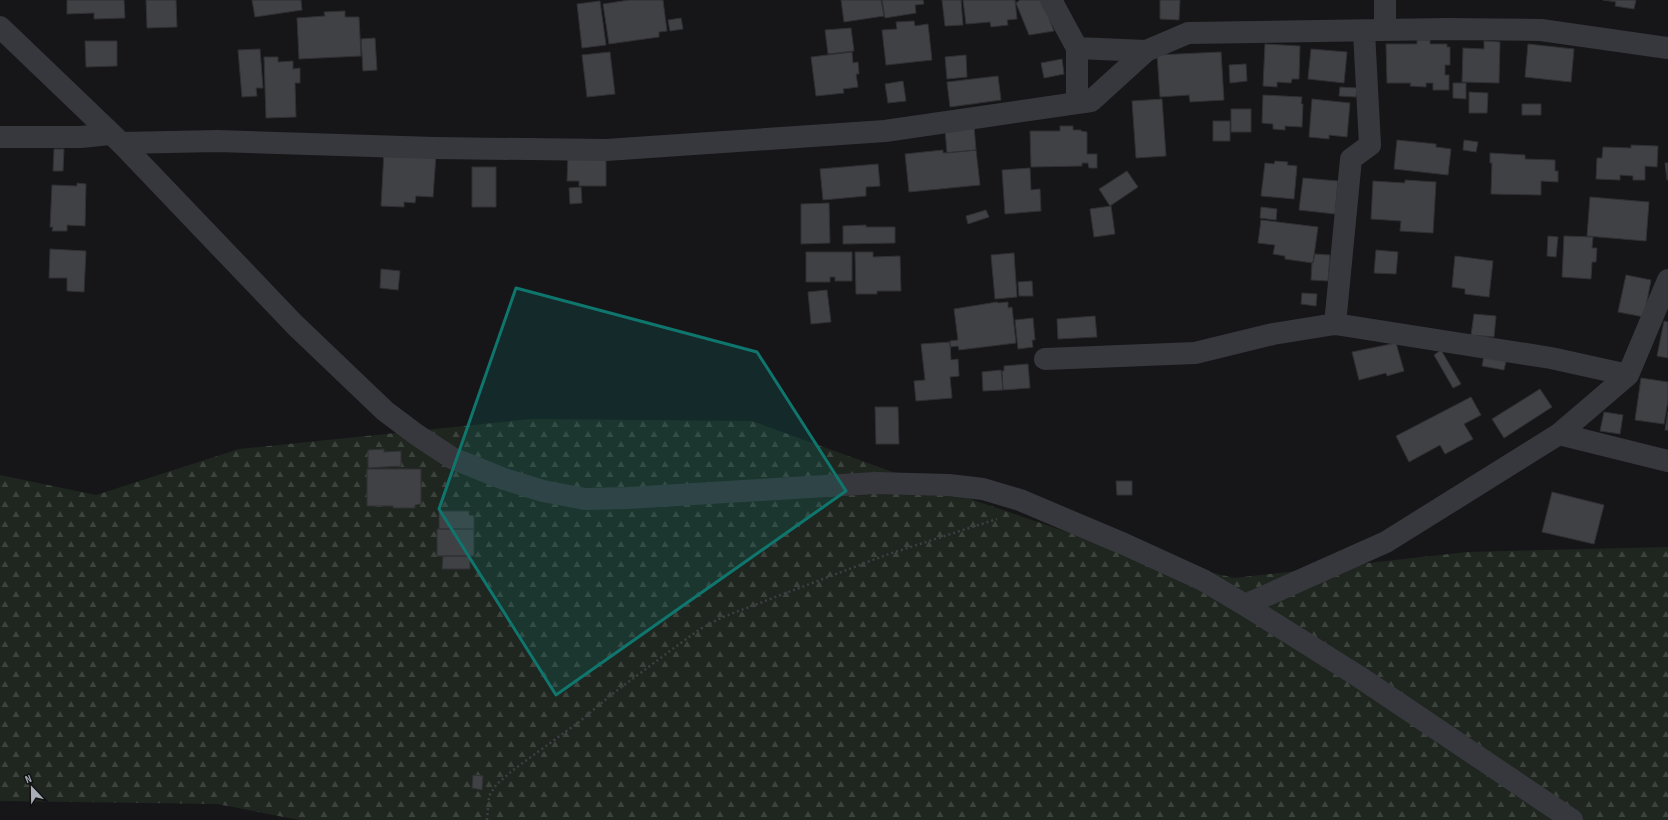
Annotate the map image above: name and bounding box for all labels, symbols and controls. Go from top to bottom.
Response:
north arrow [12,768,52,808]
text: N [23,772,34,786]

